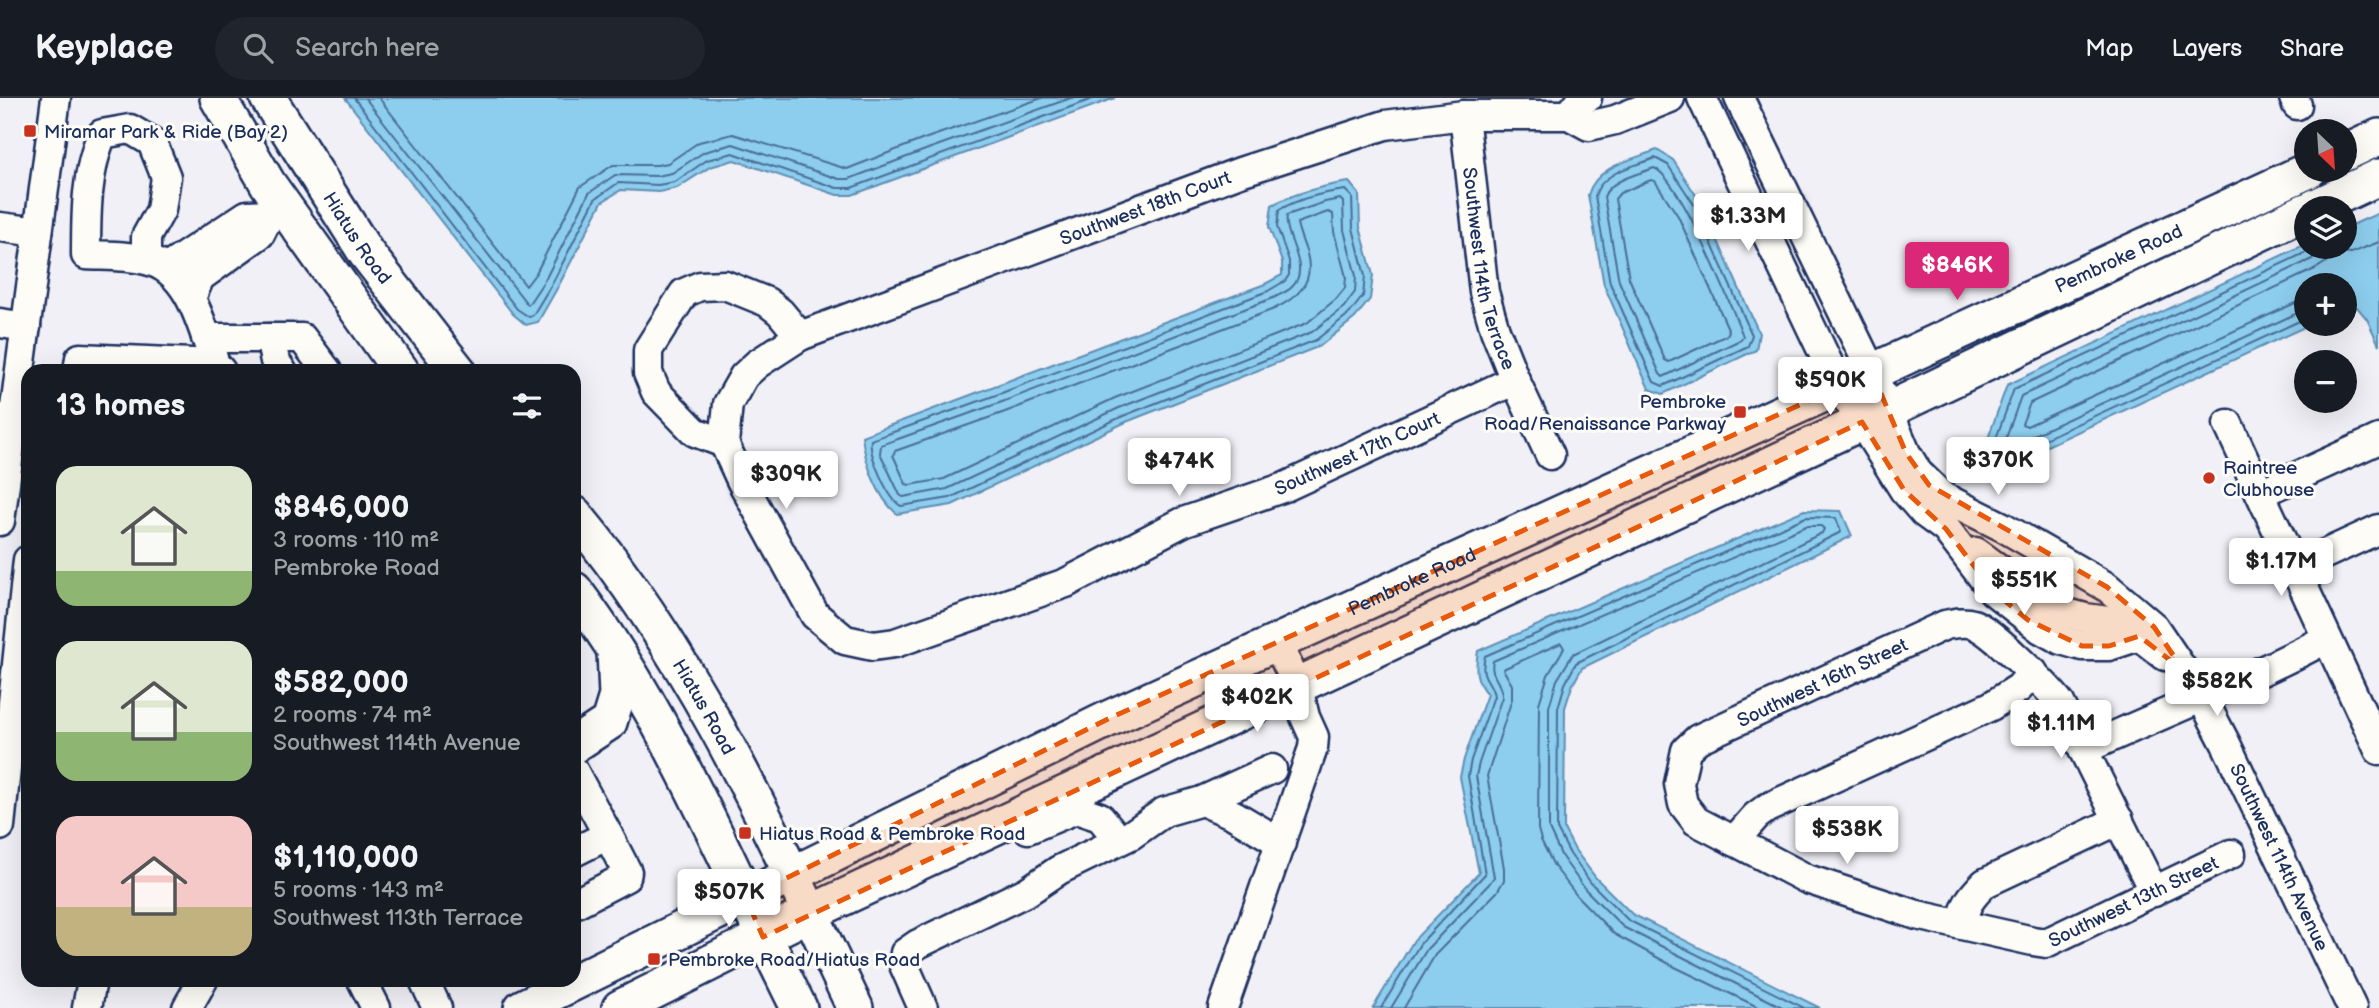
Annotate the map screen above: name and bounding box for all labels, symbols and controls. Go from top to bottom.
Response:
search box [215,17,705,80]
text: Keyplace [35,28,173,68]
icon: search [239,29,277,67]
text: Search here [295,33,439,64]
text: Map [2085,34,2133,63]
text: Layers [2171,34,2242,63]
text: Share [2280,34,2344,63]
north arrow [2294,119,2357,182]
map controls [2294,119,2357,413]
place label: Miramar Park & Ride (Bay 2) [44,121,288,144]
marker: Miramar Park & Ride (Bay 2) [22,123,38,139]
street label: Southwest 18th Court [1057,166,1234,251]
street label: Southwest 114th Terrace [1457,166,1520,373]
street label: Hiatus Road [317,188,396,289]
pin: $1.33M [1691,194,1805,253]
button: layers [2294,196,2357,259]
text: $1.33M [1710,202,1786,230]
street label: Pembroke Road [2052,220,2186,299]
pin: $846K [1908,242,2006,302]
text: $846K [1921,251,1993,279]
button: + [2294,273,2357,336]
button: − [2294,350,2357,413]
pin: $590K [1781,358,1879,417]
text: $590K [1794,366,1866,394]
icon: filters [508,387,546,425]
text: 13 homes [56,388,185,424]
place label: Pembroke Road/Renaissance Parkway [1484,391,1726,436]
marker: Pembroke Road/Renaissance Parkway [1732,404,1748,420]
street label: Southwest 17th Court [1271,407,1444,501]
pin: $474K [1130,438,1228,498]
pin: $370K [1949,438,2047,497]
text: $370K [1962,446,2034,474]
text: $474K [1144,447,1214,475]
pin: $309K [737,452,835,511]
place label: Raintree Clubhouse [2223,457,2314,502]
text: $309K [750,460,822,488]
marker: Raintree Clubhouse [2201,470,2217,486]
text: $846,000 [273,490,409,526]
icon: home [112,494,196,578]
text: 3 rooms · 110 m² [273,526,439,554]
pin: $1.17M [2224,538,2338,598]
street label: Pembroke Road [1345,543,1480,621]
text: $1.17M [2245,547,2317,575]
text: Pembroke Road [273,554,440,582]
pin: $551K [1975,558,2073,617]
text: $551K [1990,566,2058,594]
street label: Southwest 16th Street [1734,634,1912,733]
street label: Hiatus Road [667,656,739,759]
pin: $582K [2168,658,2266,718]
text: $582,000 [273,665,409,701]
text: $582K [2181,667,2253,695]
icon: home [112,669,196,753]
pin: $402K [1208,674,1306,734]
text: $402K [1221,683,1293,711]
pin: $1.11M [2004,700,2118,760]
text: 2 rooms · 74 m² [273,701,432,729]
text: $1.11M [2026,709,2096,737]
text: Southwest 114th Avenue [273,729,521,757]
street label: Southwest 114th Avenue [2224,760,2333,955]
pin: $538K [1798,806,1896,866]
text: $538K [1811,815,1883,843]
place label: Hiatus Road & Pembroke Road [759,823,1025,846]
marker: Hiatus Road & Pembroke Road [737,825,753,841]
text: $1,110,000 [273,840,419,876]
icon: home [112,844,196,928]
street label: Southwest 13th Street [2045,852,2222,953]
pin: $507K [680,870,778,929]
text: 5 rooms · 143 m² [273,876,444,904]
text: $507K [693,878,765,906]
text: Southwest 113th Terrace [273,904,523,932]
place label: Pembroke Road/Hiatus Road [668,949,920,972]
marker: Pembroke Road/Hiatus Road [646,951,662,967]

